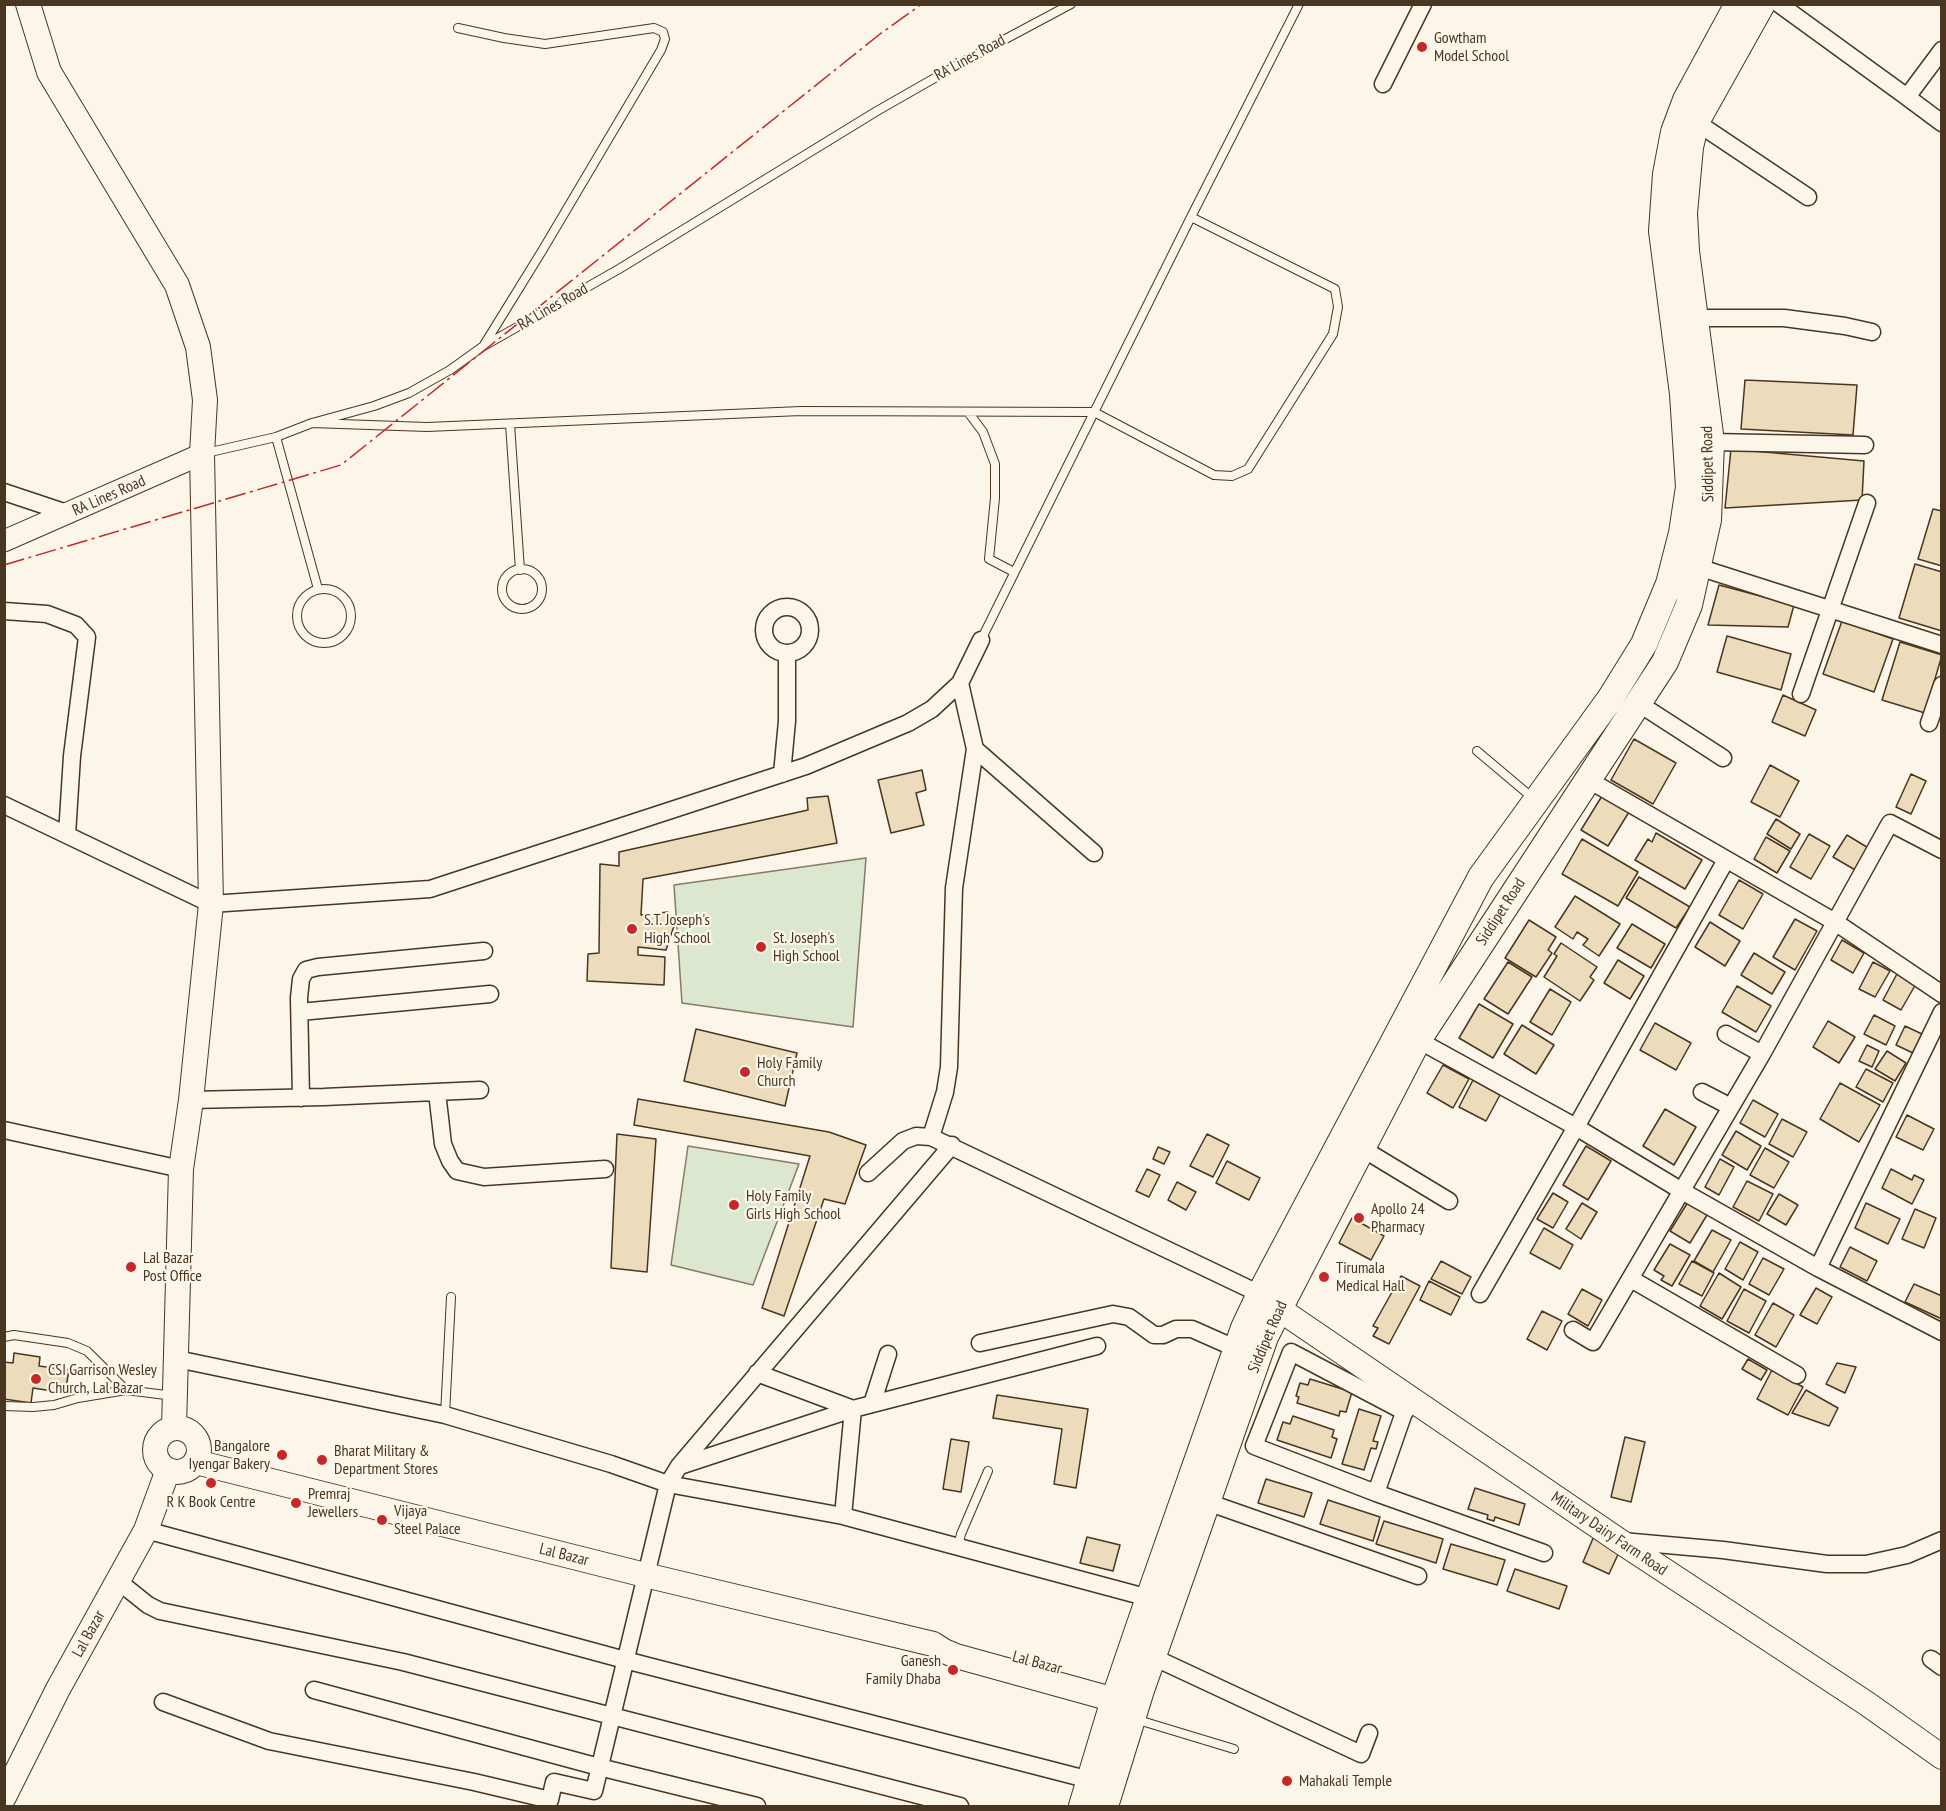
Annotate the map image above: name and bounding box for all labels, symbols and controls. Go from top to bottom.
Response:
place label: Gowtham Model School [1434,28,1509,66]
street label: RA Lines Road [931,31,1009,85]
marker: Gowtham Model School [1415,40,1429,54]
street label: RA Lines Road [514,279,592,335]
street label: Siddipet Road [1698,426,1718,502]
street label: RA Lines Road [69,471,149,521]
street label: Siddipet Road [1472,875,1530,949]
place label: S.T. Joseph's High School [644,910,711,948]
marker: S.T. Joseph's High School [625,922,639,936]
place label: St. Joseph's High School [773,928,840,966]
marker: St. Joseph's High School [754,940,768,954]
place label: Holy Family Church [757,1053,822,1091]
marker: Holy Family Church [738,1065,752,1079]
place label: Holy Family Girls High School [746,1186,841,1224]
marker: Holy Family Girls High School [727,1198,741,1212]
place label: Apollo 24 Pharmacy [1371,1199,1425,1237]
marker: Apollo 24 Pharmacy [1352,1211,1366,1225]
place label: Lal Bazar Post Office [143,1248,202,1286]
place label: Tirumala Medical Hall [1336,1258,1405,1296]
marker: Lal Bazar Post Office [124,1260,138,1274]
marker: Tirumala Medical Hall [1317,1270,1331,1284]
street label: Siddipet Road [1244,1298,1292,1376]
place label: CSI Garrison Wesley Church, Lal Bazar [48,1360,157,1398]
marker: CSI Garrison Wesley Church, Lal Bazar [29,1372,43,1386]
place label: Bangalore Iyengar Bakery [189,1436,270,1474]
place label: Bharat Military & Department Stores [334,1441,438,1479]
marker: Bangalore Iyengar Bakery [275,1448,289,1462]
marker: Bharat Military & Department Stores [315,1453,329,1467]
marker: R K Book Centre [204,1476,218,1490]
place label: Premraj Jewellers [308,1484,358,1522]
street label: Military Dairy Farm Road [1547,1488,1671,1580]
place label: R K Book Centre [166,1492,256,1512]
marker: Premraj Jewellers [289,1496,303,1510]
place label: Vijaya Steel Palace [394,1501,461,1539]
marker: Vijaya Steel Palace [375,1513,389,1527]
street label: Lal Bazar [537,1540,591,1570]
street label: Lal Bazar [68,1607,110,1661]
street label: Lal Bazar [1010,1647,1064,1679]
place label: Ganesh Family Dhaba [866,1651,941,1689]
marker: Ganesh Family Dhaba [946,1663,960,1677]
place label: Mahakali Temple [1299,1771,1392,1791]
marker: Mahakali Temple [1280,1774,1294,1788]

